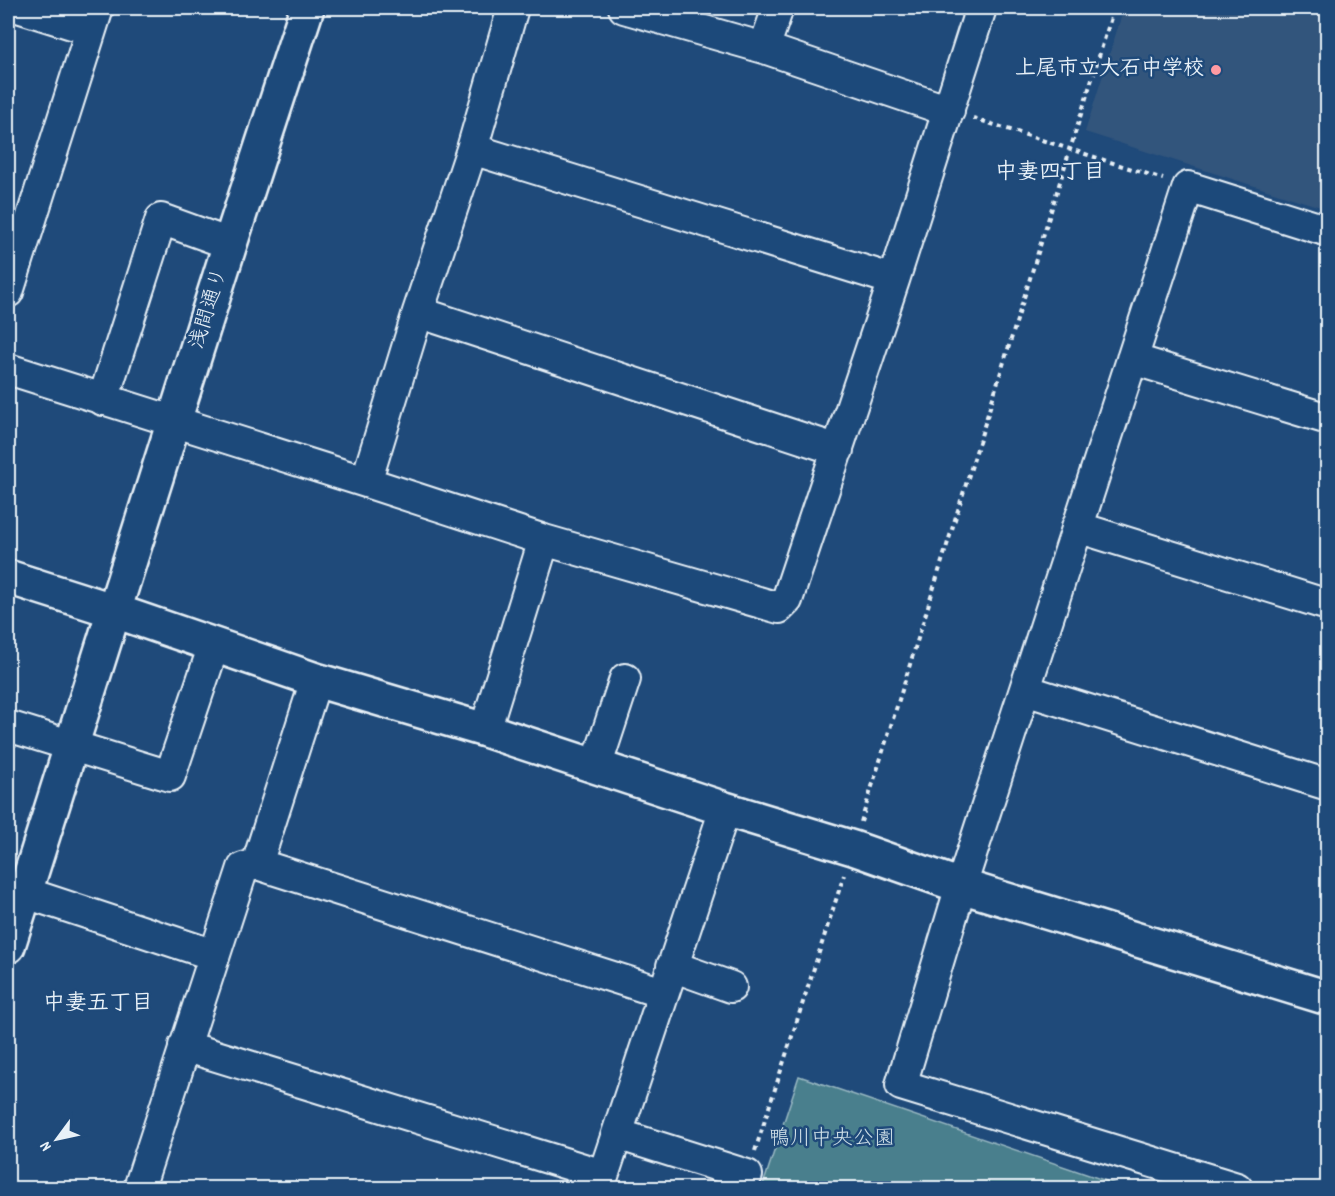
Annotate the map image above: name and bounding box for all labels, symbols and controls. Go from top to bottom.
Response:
place label: 上尾市立大石中学校 [1015,55,1204,85]
marker: 上尾市立大石中学校 [1209,63,1223,77]
district label: 中妻四丁目 [995,158,1105,189]
street label: 浅間通り [183,264,237,354]
district label: 中妻五丁目 [43,989,153,1020]
north arrow [27,1109,87,1169]
park label: 鴨川中央公園 [769,1125,895,1155]
text: N [35,1136,58,1155]

